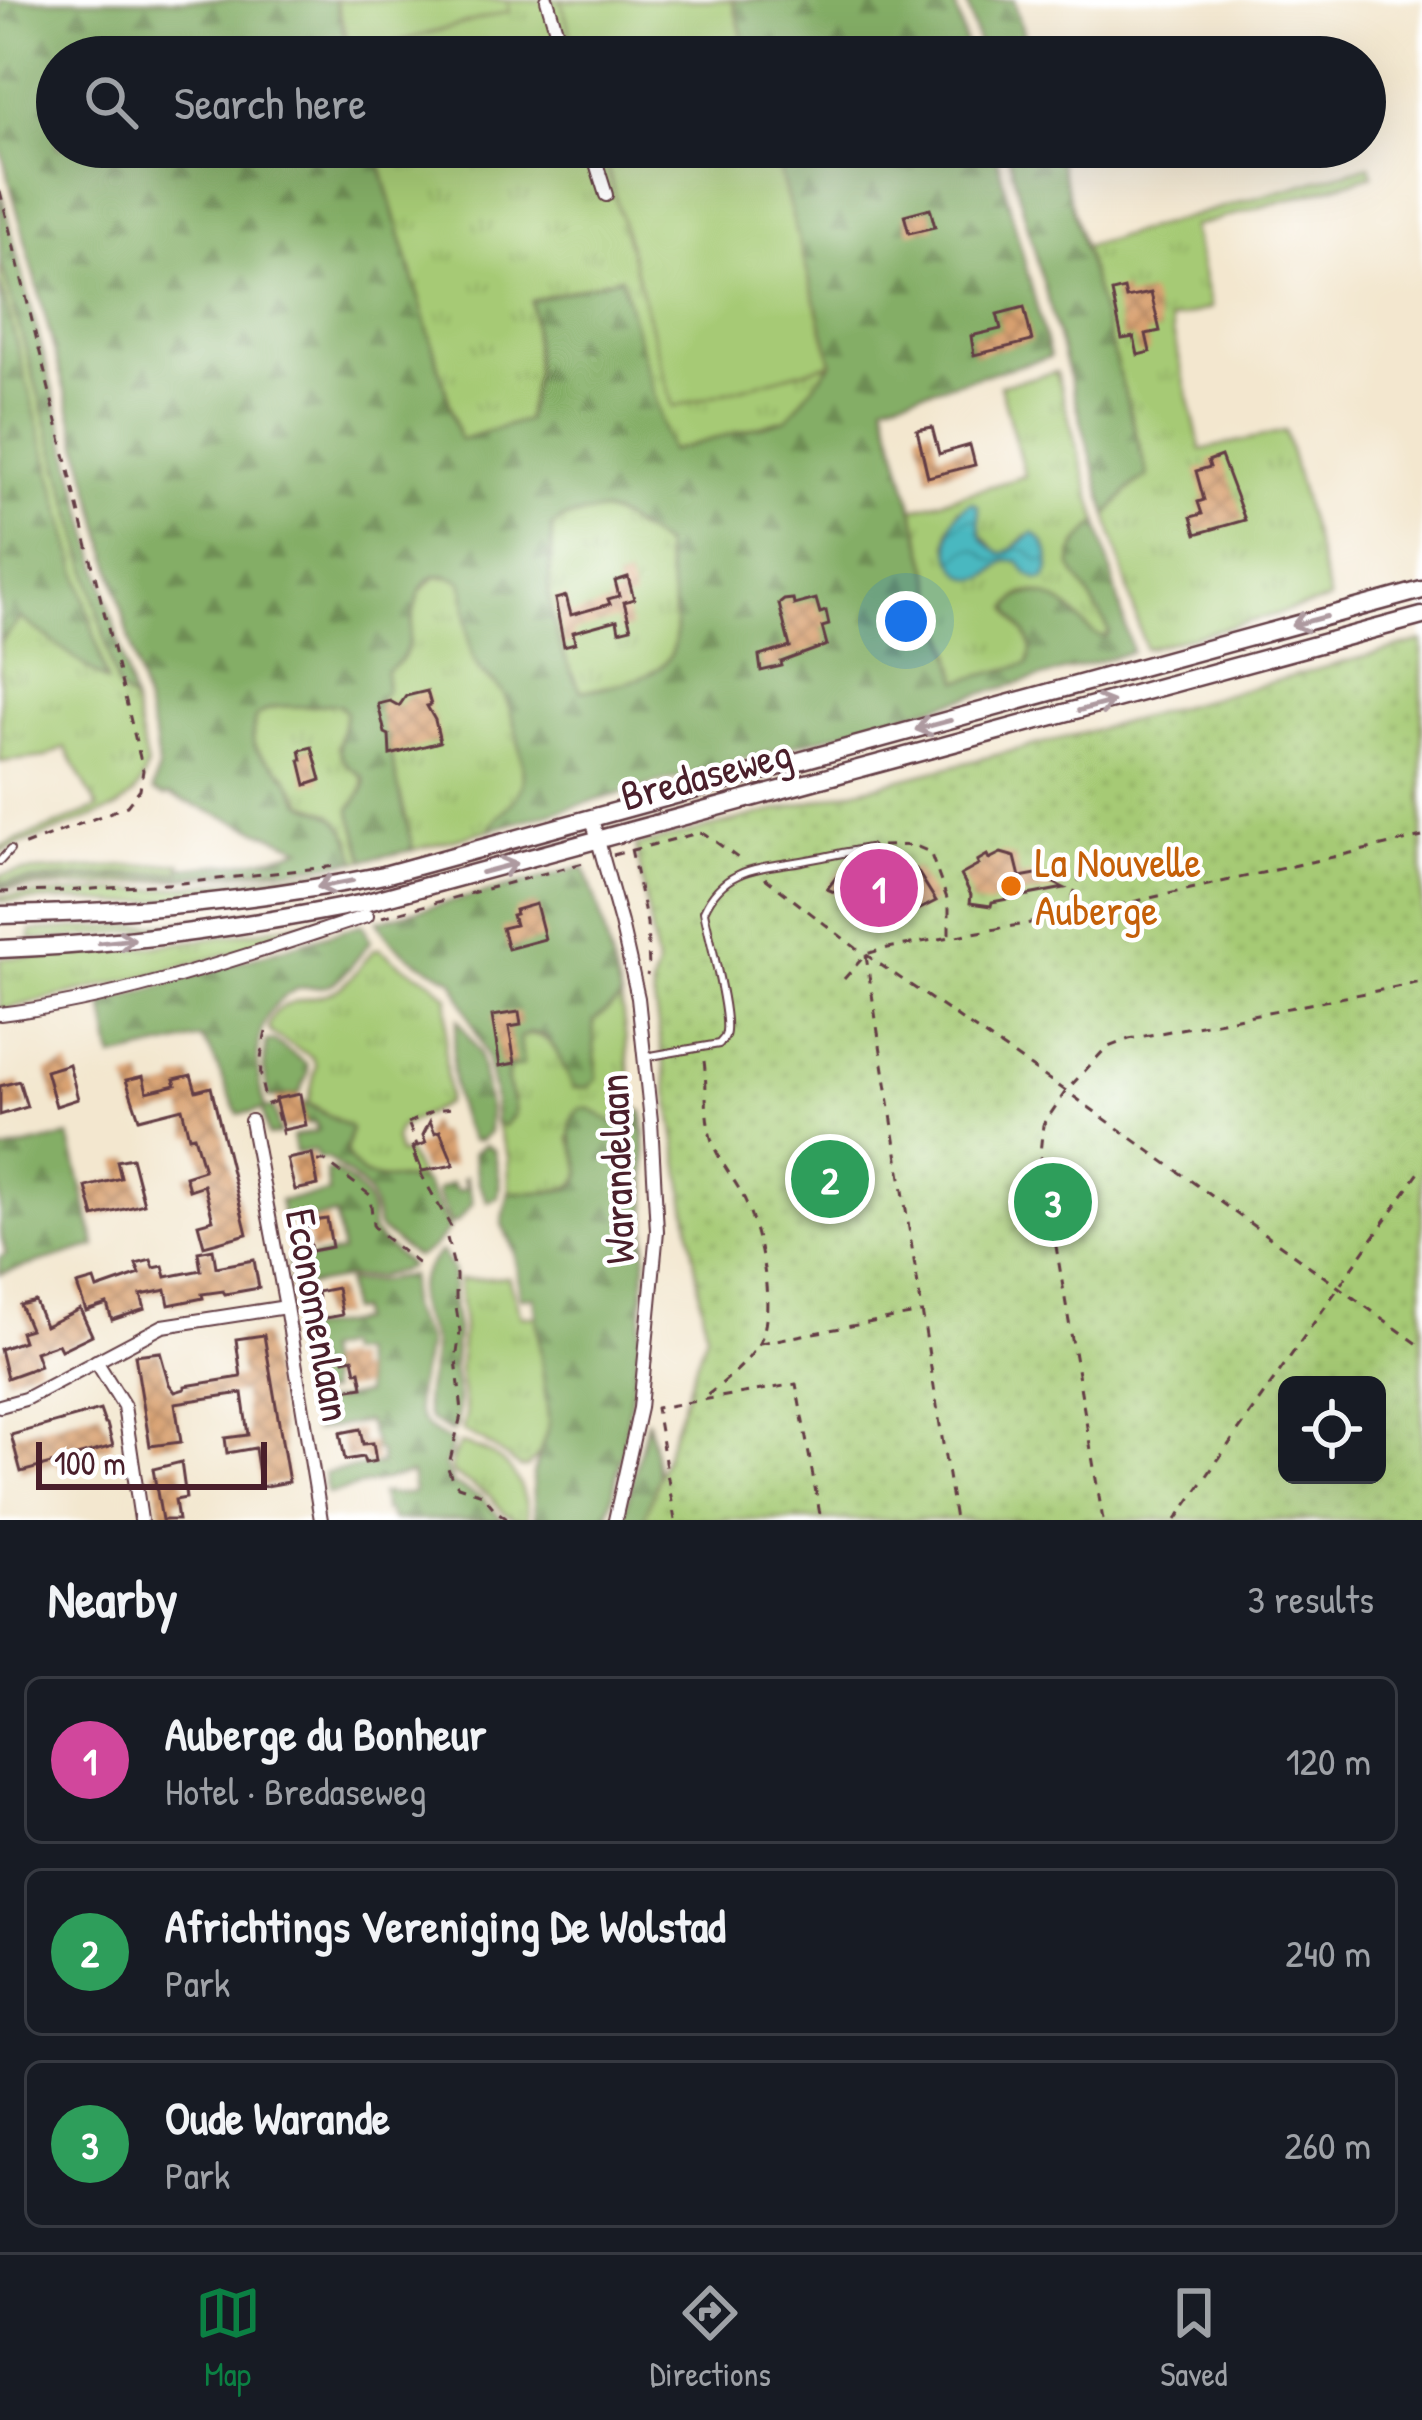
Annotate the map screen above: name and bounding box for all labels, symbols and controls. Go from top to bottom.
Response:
search box [36,36,1386,168]
icon: search [78,69,144,135]
text: Search here [174,72,366,133]
your location [876,591,936,651]
one-way arrow [1291,612,1329,634]
one-way arrow [1076,693,1114,715]
one-way arrow [915,715,953,737]
street label: Bredaseweg [614,723,798,824]
place label: La Nouvelle Auberge [1035,833,1201,938]
pin: 1 [840,843,918,933]
one-way arrow [479,856,517,878]
marker: La Nouvelle Auberge [998,873,1024,899]
one-way arrow [317,874,356,897]
one-way arrow [97,929,136,952]
street label: Warandelaan [584,1073,647,1265]
pin: 2 [791,1134,869,1224]
pin: 3 [1014,1157,1092,1247]
street label: Economenlaan [273,1204,366,1426]
map controls [1278,1376,1386,1484]
button: locate [1278,1376,1386,1484]
scale bar [36,1436,267,1489]
text: 100 m [54,1441,126,1485]
text: Nearby [48,1564,178,1633]
text: 3 results [1248,1572,1374,1625]
text: Auberge du Bonheur [165,1703,486,1764]
text: 1 [83,1734,97,1787]
text: 120 m [1286,1734,1371,1787]
text: Hotel · Bredaseweg [165,1764,426,1817]
text: Africhtings Vereniging De Wolstad [165,1895,726,1956]
text: 2 [81,1926,99,1979]
text: 240 m [1285,1926,1371,1979]
text: Park [165,1956,230,2009]
text: Oude Warande [165,2087,390,2148]
text: 3 [81,2118,99,2171]
text: 260 m [1284,2118,1371,2171]
text: Park [165,2148,230,2201]
tab: Map [195,2280,261,2396]
tab: Directions [650,2280,771,2396]
tab: Saved [1160,2280,1227,2396]

